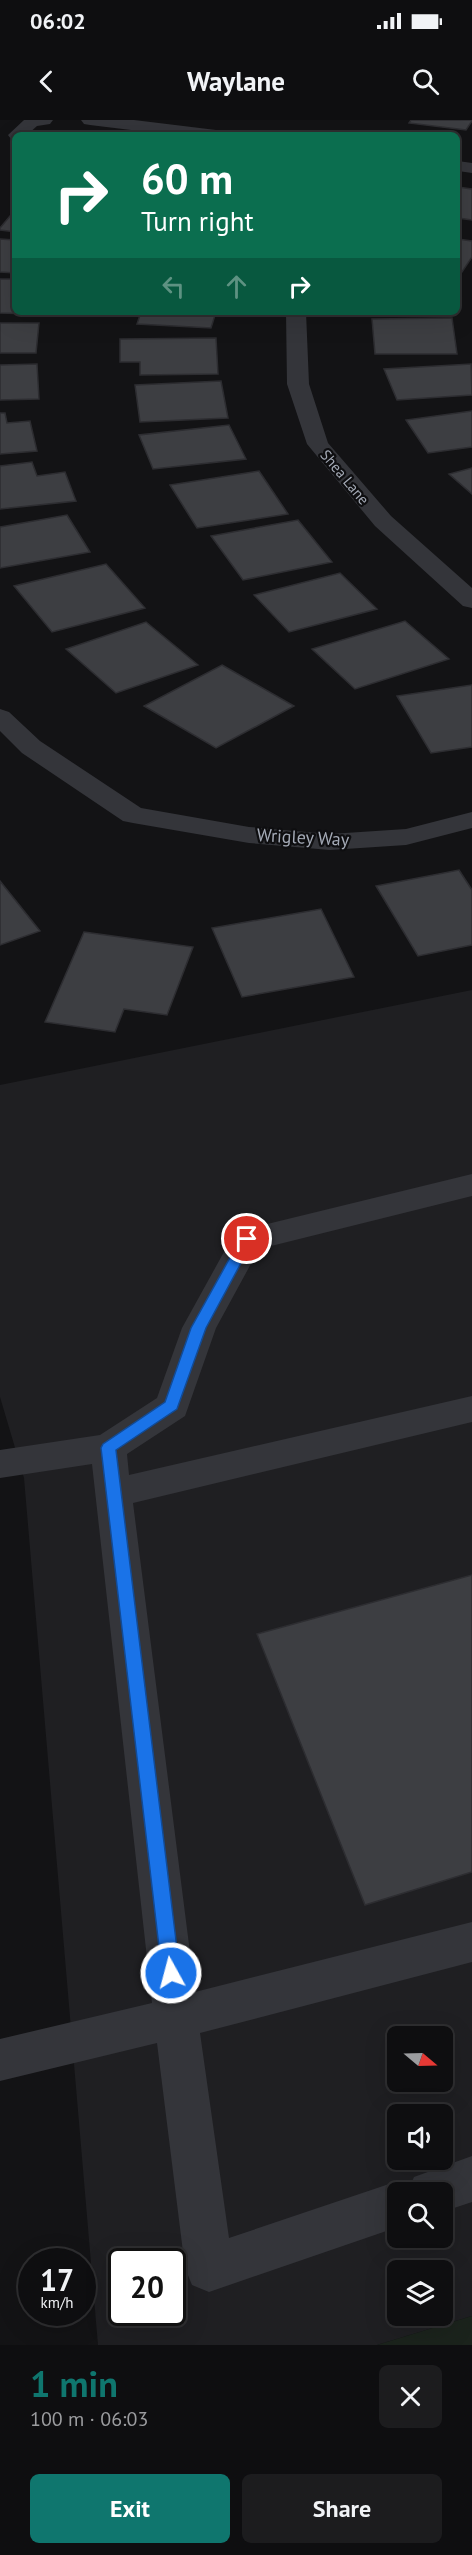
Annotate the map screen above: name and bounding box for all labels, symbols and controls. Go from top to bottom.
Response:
text: 06:02 [30,7,86,35]
text: Waylane [187,64,285,98]
icon: back [30,65,63,98]
icon: search [409,65,442,98]
text: 60 m [141,151,233,206]
icon: right [42,156,120,234]
text: Turn right [141,204,254,238]
icon: left [157,270,190,303]
icon: ahead [220,270,253,303]
icon: right [283,270,316,303]
street label: Shea Lane [317,446,373,508]
street label: Wrigley Way [256,823,350,851]
pin [221,1213,272,1264]
icon: arrive [230,1222,263,1255]
position arrow [139,1941,203,2005]
north arrow [387,2026,453,2092]
map controls [387,2026,453,2326]
button: sound [387,2104,453,2170]
button: search [387,2182,453,2248]
speed limit sign: 20 [108,2248,186,2326]
text: 17 [40,2260,74,2299]
button: layers [387,2260,453,2326]
text: km/h [41,2293,73,2312]
text: 1 min [30,2360,118,2407]
button: close [379,2365,442,2428]
text: 100 m · 06:03 [30,2406,148,2432]
button: Exit [30,2474,230,2543]
button: Share [242,2474,442,2543]

